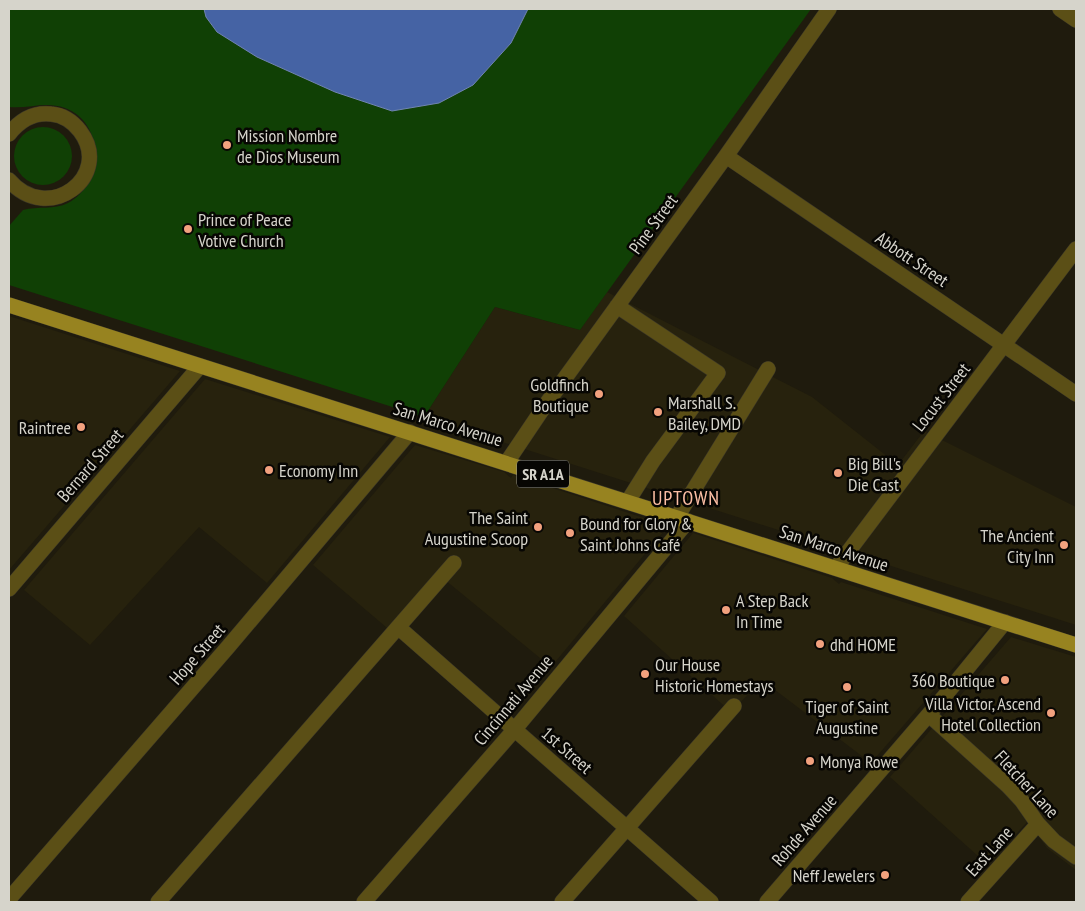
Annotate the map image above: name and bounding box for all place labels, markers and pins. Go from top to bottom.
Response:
place label: Mission Nombre de Dios Museum [237,124,339,168]
marker: Mission Nombre de Dios Museum [221,139,233,151]
place label: Prince of Peace Votive Church [197,208,292,252]
marker: Prince of Peace Votive Church [182,223,194,235]
place label: Goldfinch Boutique [530,373,589,417]
marker: Goldfinch Boutique [593,388,605,400]
place label: Marshall S. Bailey, DMD [668,391,741,435]
marker: Marshall S. Bailey, DMD [652,406,664,418]
place label: Raintree [19,416,71,439]
marker: Raintree [75,421,87,433]
place label: Big Bill's Die Cast [848,452,901,496]
place label: Economy Inn [279,459,358,482]
marker: Economy Inn [263,464,275,476]
marker: Big Bill's Die Cast [832,467,844,479]
place label: The Saint Augustine Scoop [425,506,528,550]
place label: Bound for Glory & Saint Johns Café [580,512,692,556]
marker: The Saint Augustine Scoop [532,521,544,533]
place label: The Ancient City Inn [980,524,1054,568]
marker: Bound for Glory & Saint Johns Café [564,527,576,539]
marker: The Ancient City Inn [1058,539,1070,551]
place label: A Step Back In Time [736,589,808,633]
marker: A Step Back In Time [720,604,732,616]
place label: dhd HOME [830,633,896,656]
marker: dhd HOME [814,638,826,650]
place label: Our House Historic Homestays [655,653,774,697]
marker: Our House Historic Homestays [639,668,651,680]
place label: 360 Boutique [911,669,995,692]
marker: 360 Boutique [999,674,1011,686]
marker: Tiger of Saint Augustine [841,681,853,693]
place label: Villa Victor, Ascend Hotel Collection [924,692,1041,736]
place label: Tiger of Saint Augustine [805,695,889,739]
marker: Villa Victor, Ascend Hotel Collection [1045,707,1057,719]
place label: Monya Rowe [820,750,898,773]
marker: Monya Rowe [804,755,816,767]
place label: Neff Jewelers [793,864,875,887]
marker: Neff Jewelers [879,869,891,881]

